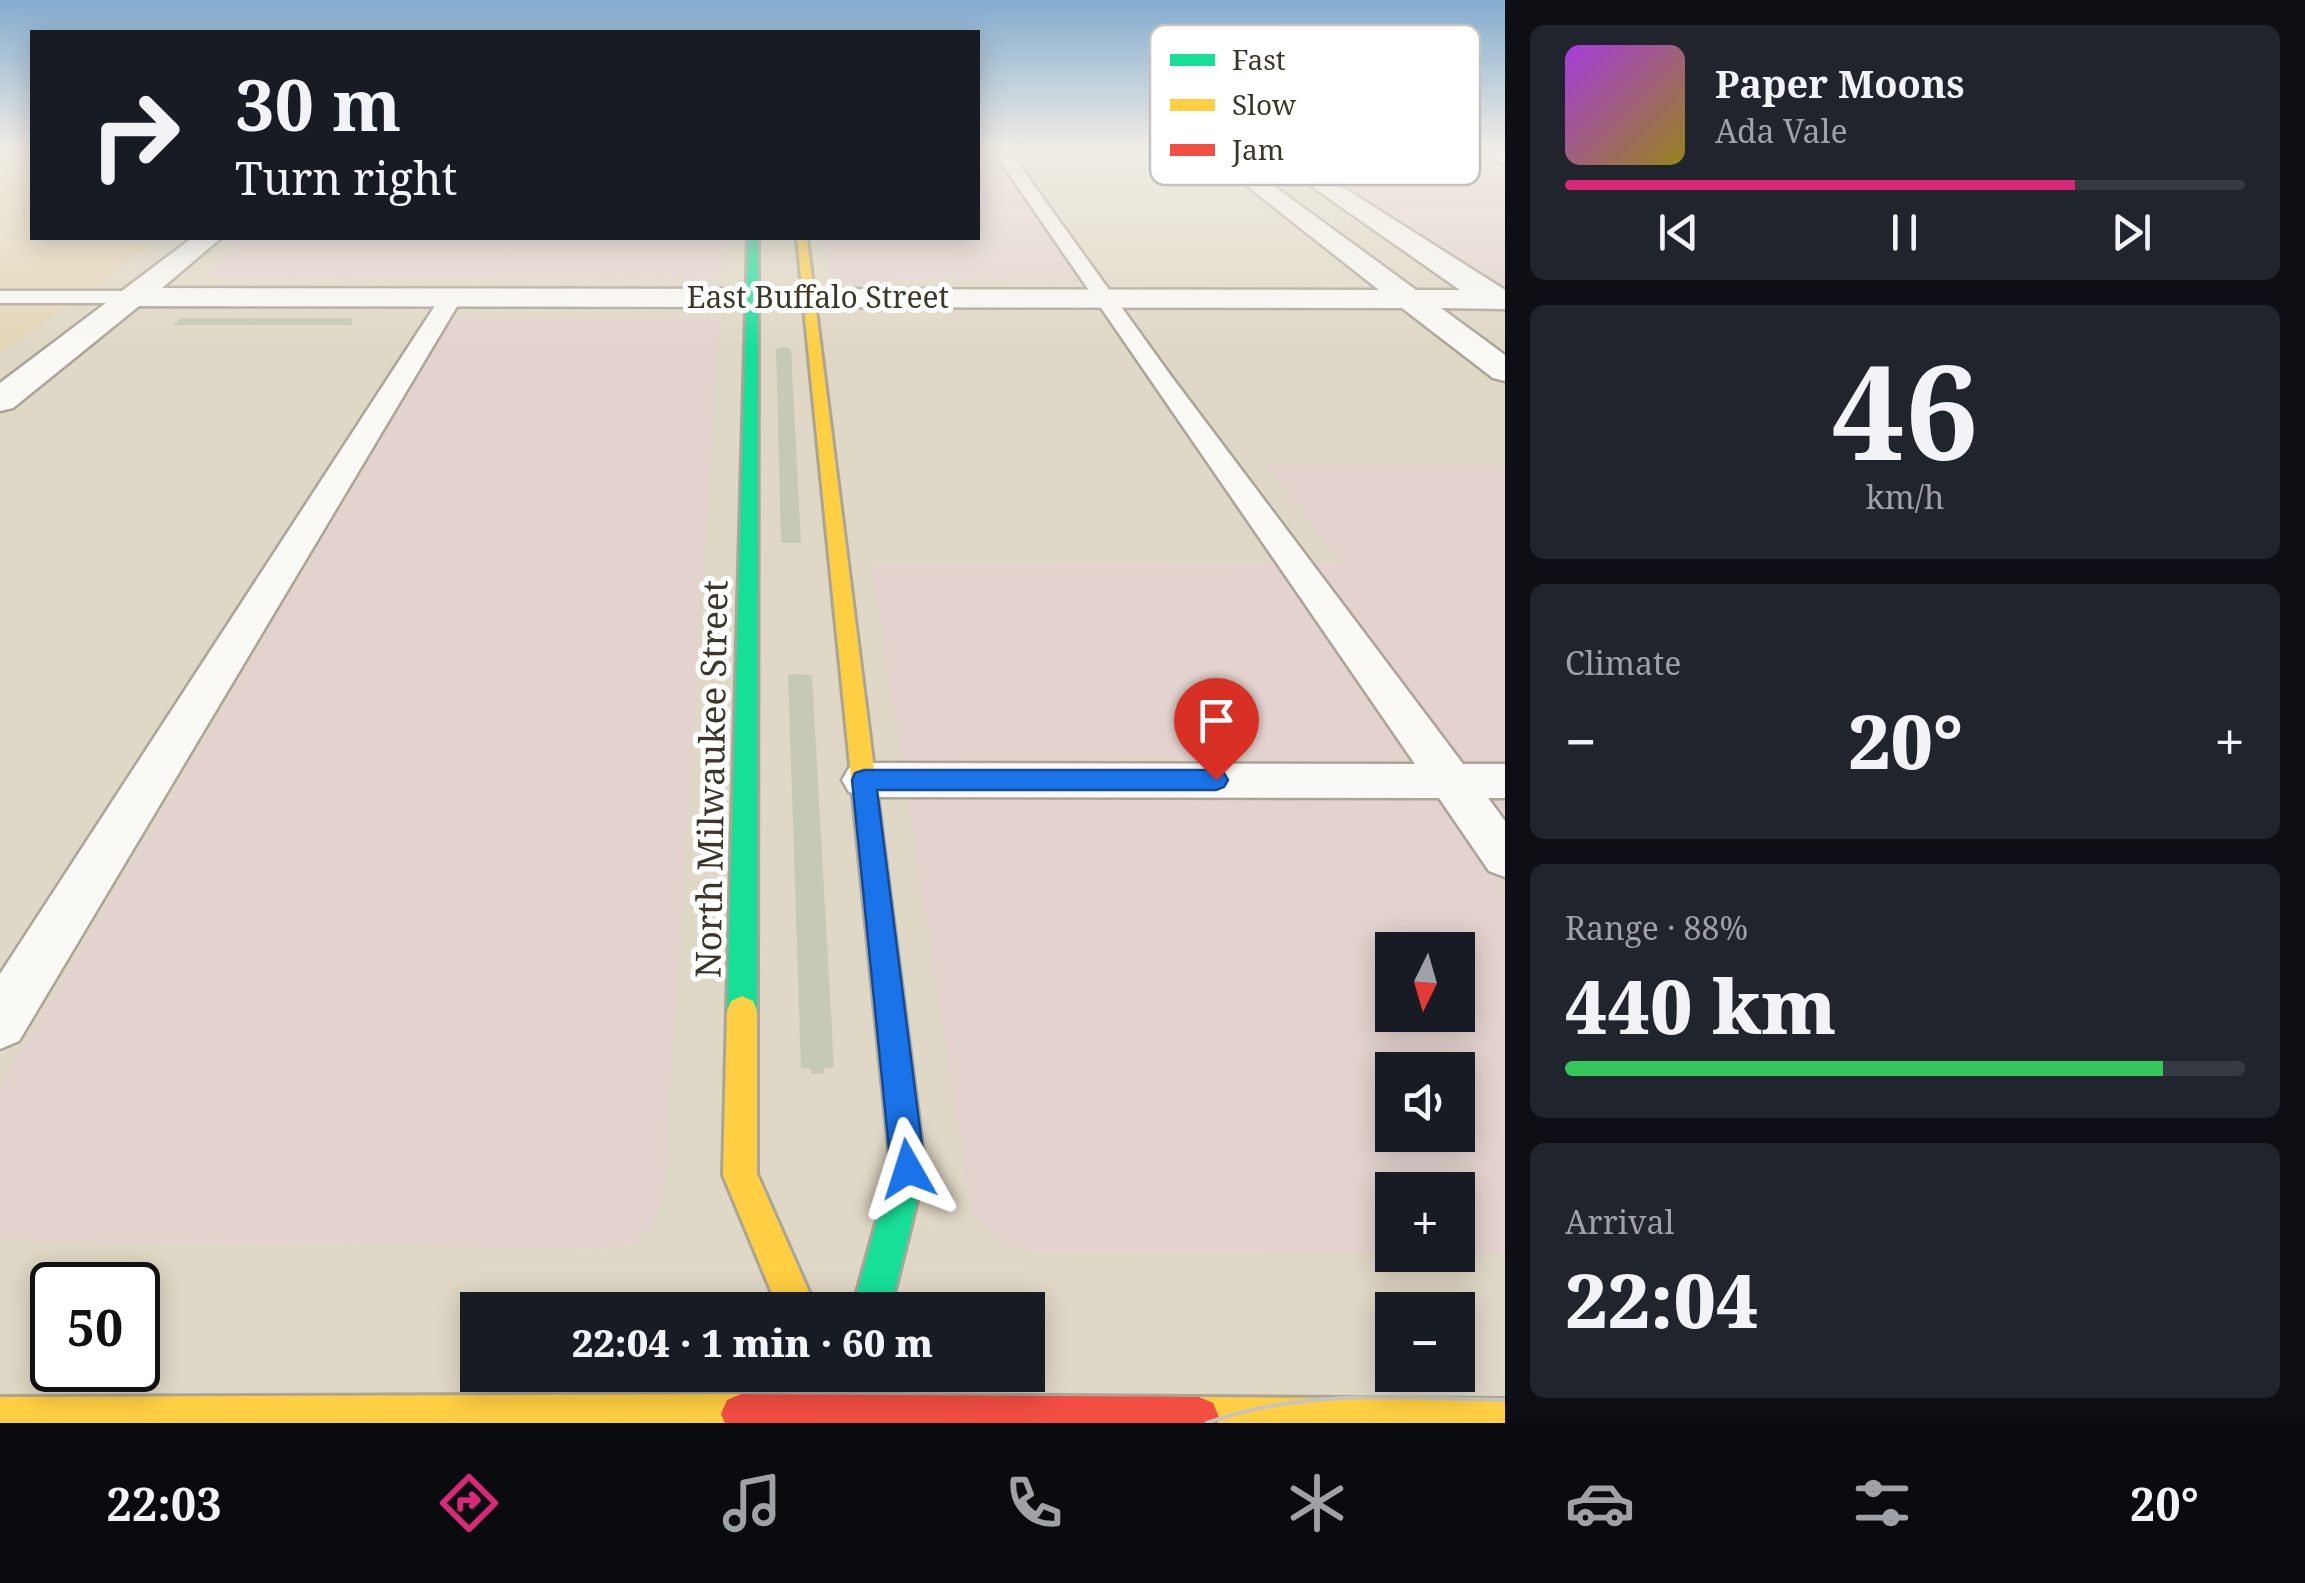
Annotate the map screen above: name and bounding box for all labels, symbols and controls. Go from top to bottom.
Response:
legend [1150,25,1480,185]
text: Fast [1232,40,1286,78]
text: 30 m [235,56,401,152]
text: Paper Moons [1715,57,1965,109]
icon: right [70,70,200,200]
text: Slow [1232,85,1297,123]
text: Ada Vale [1715,109,1848,152]
text: Jam [1231,130,1284,168]
text: Turn right [235,147,457,208]
icon: previous [1651,205,1706,260]
icon: pause [1877,205,1932,260]
icon: next [2104,205,2159,260]
street label: East Buffalo Street [687,276,949,317]
text: 46 [1832,321,1978,498]
text: km/h [1866,475,1944,518]
street label: North Milwaukee Street [684,580,737,978]
text: Climate [1565,641,1681,684]
pin [1174,678,1259,781]
text: 20° [1848,689,1963,791]
icon: arrive [1189,693,1244,748]
text: − [1565,703,1597,778]
text: + [2214,703,2245,778]
text: Range · 88% [1565,906,1748,949]
north arrow [1375,932,1475,1032]
map controls [1375,932,1475,1392]
text: 440 km [1565,954,1837,1056]
button: sound [1375,1052,1475,1152]
position arrow [856,1117,960,1221]
button: + [1375,1172,1475,1272]
text: Arrival [1565,1200,1674,1243]
text: 22:04 [1565,1248,1758,1350]
speed limit sign: 50 [30,1262,160,1392]
button: − [1375,1292,1475,1392]
text: 22:04 · 1 min · 60 m [572,1316,933,1368]
icon: directions [434,1468,504,1538]
icon: music [717,1468,787,1538]
icon: phone [999,1468,1069,1538]
icon: climate [1282,1468,1352,1538]
icon: car [1565,1468,1635,1538]
icon: filters [1847,1468,1917,1538]
text: 22:03 [106,1473,222,1534]
text: 20° [2130,1473,2199,1534]

